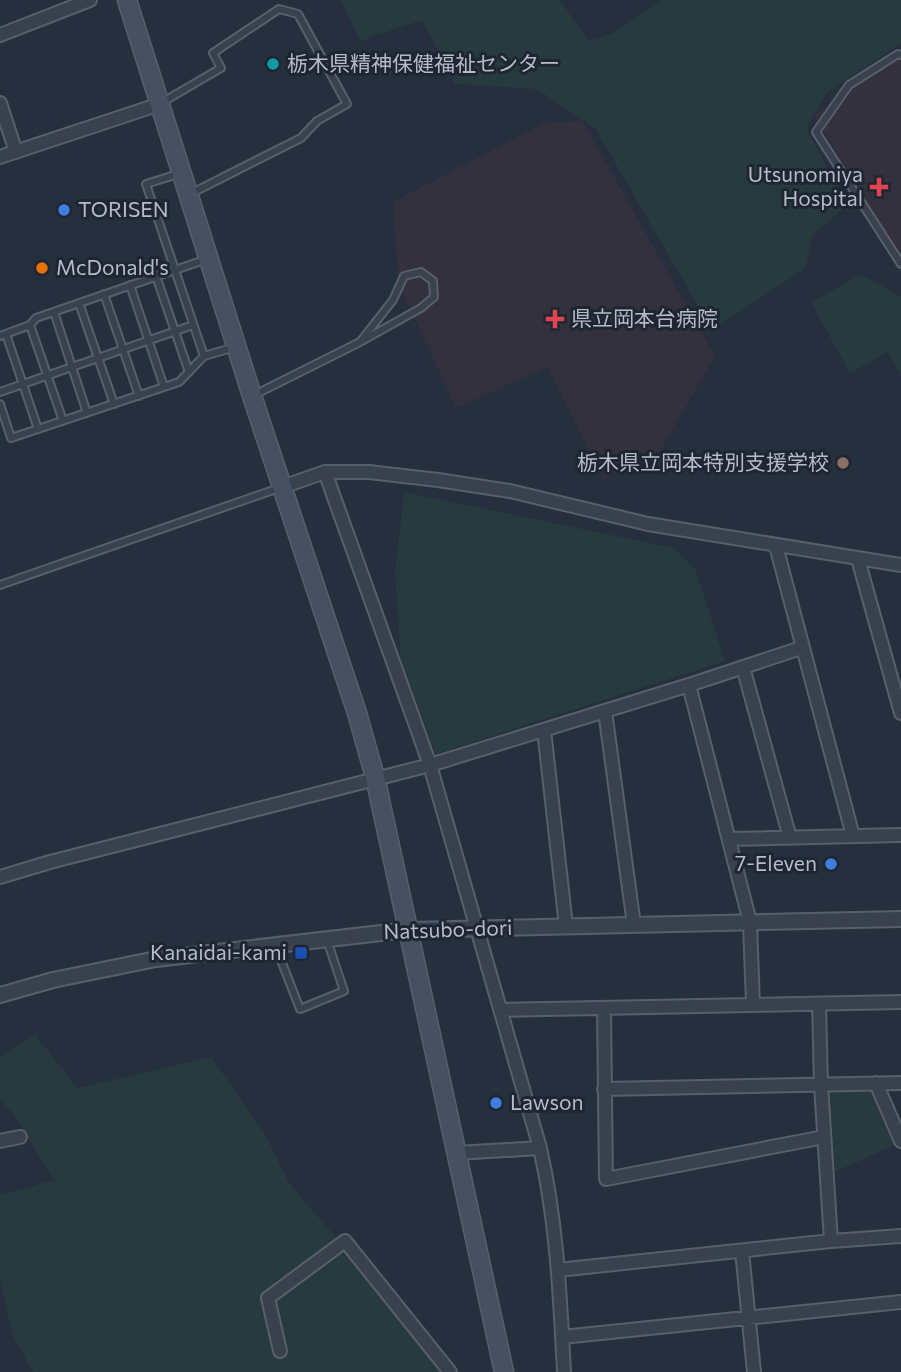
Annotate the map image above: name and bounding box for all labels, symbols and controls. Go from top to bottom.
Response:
place label: 栃木県精神保健福祉センター [287,50,560,75]
marker: 栃木県精神保健福祉センター [265,56,281,72]
place label: Utsunomiya Hospital [748,161,863,210]
marker: Utsunomiya Hospital [869,177,889,197]
place label: TORISEN [78,196,169,221]
marker: TORISEN [56,202,72,218]
place label: McDonald's [56,254,169,279]
marker: McDonald's [34,260,50,276]
place label: 県立岡本台病院 [571,305,718,330]
marker: 県立岡本台病院 [545,309,565,329]
place label: 栃木県立岡本特別支援学校 [577,449,829,474]
marker: 栃木県立岡本特別支援学校 [835,455,851,471]
place label: 7-Eleven [735,850,817,875]
marker: 7-Eleven [823,856,839,872]
street label: Natsubo-dori [383,914,513,943]
place label: Kanaidai-kami [150,939,287,964]
marker: Kanaidai-kami [293,945,309,961]
place label: Lawson [510,1089,584,1114]
marker: Lawson [488,1095,504,1111]

